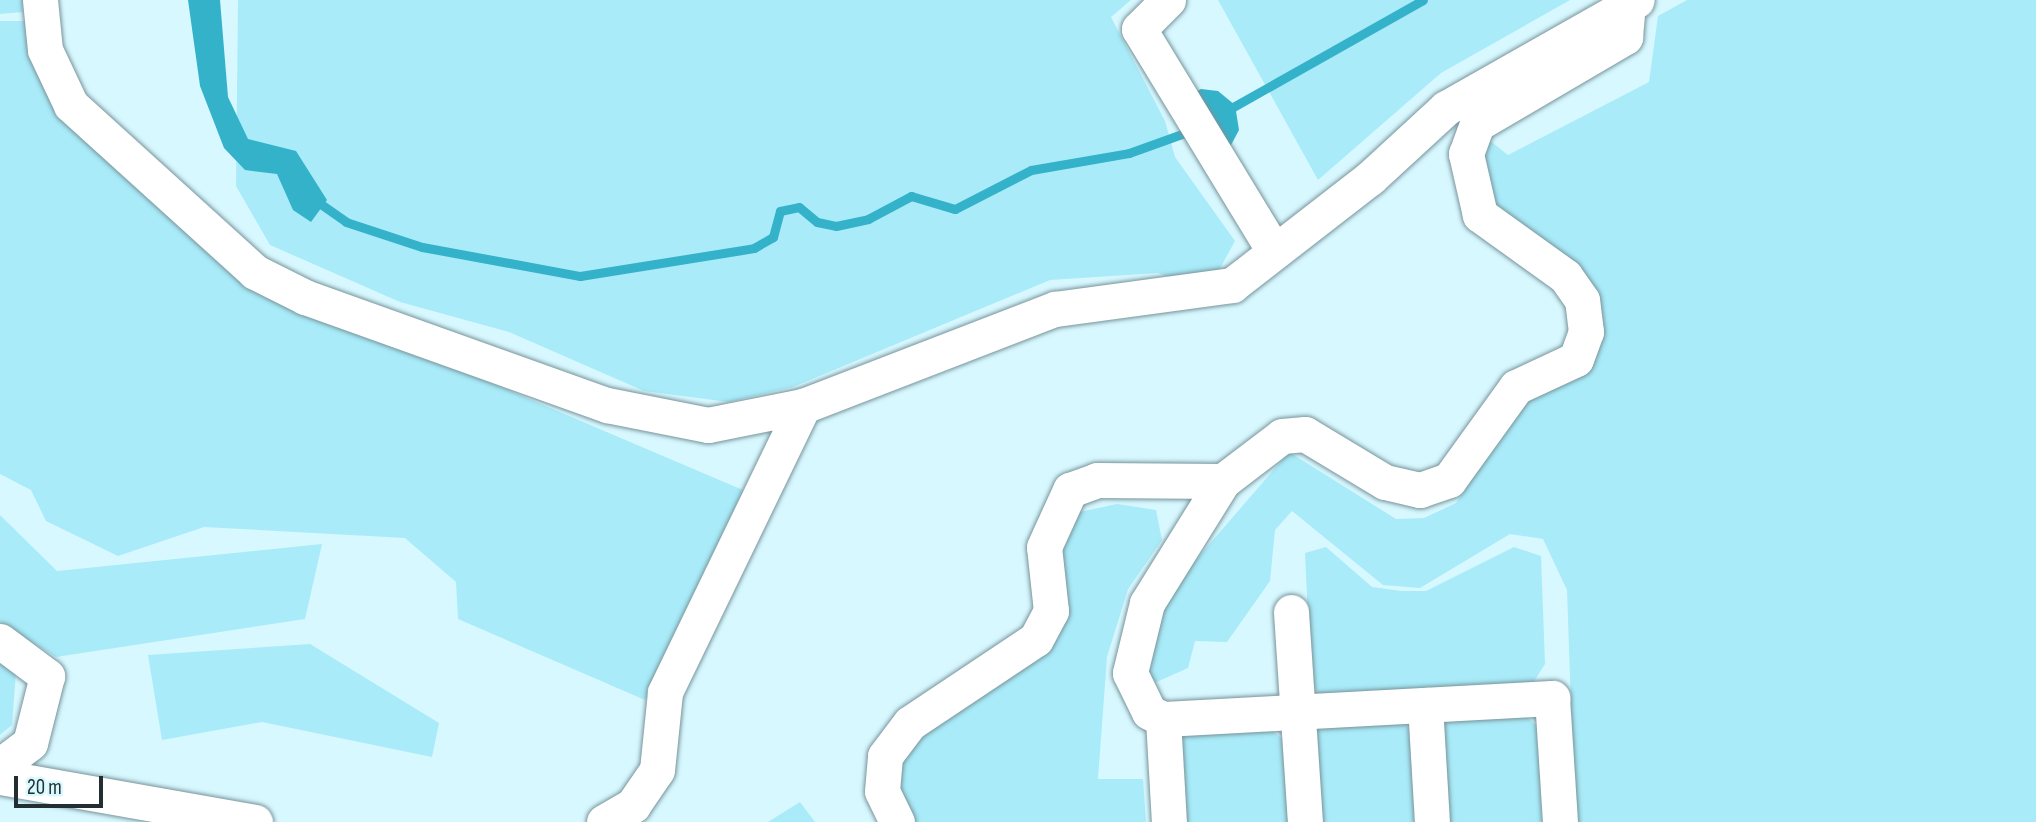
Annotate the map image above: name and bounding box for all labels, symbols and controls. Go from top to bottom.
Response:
scale bar [18,762,107,806]
text: 20 m [27,775,62,800]

